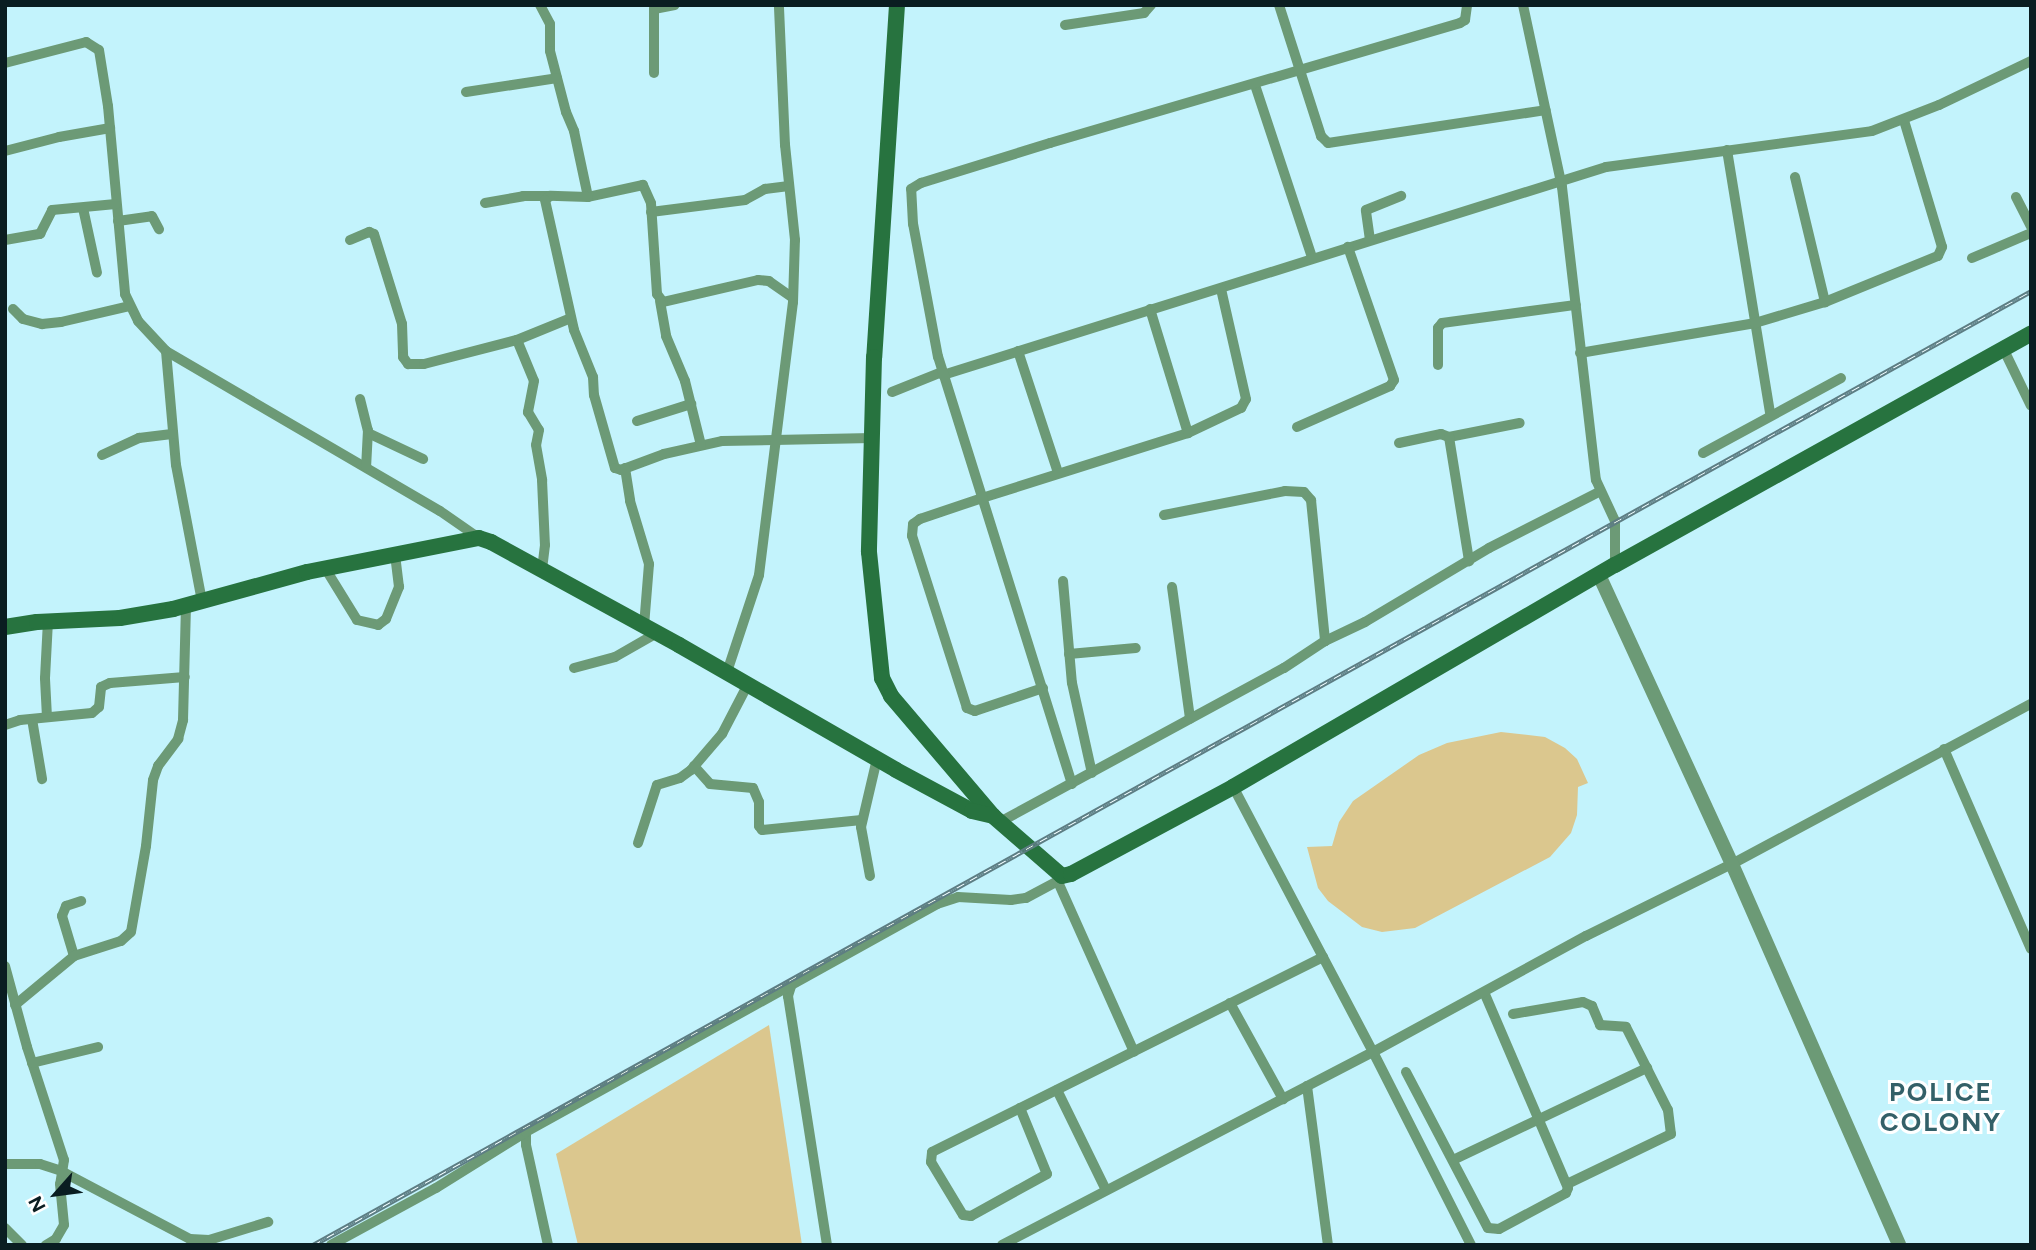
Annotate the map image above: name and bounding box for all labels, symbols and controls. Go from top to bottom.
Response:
district label: POLICE COLONY [1881,1077,2001,1138]
north arrow [21,1159,91,1229]
text: N [23,1192,51,1216]

